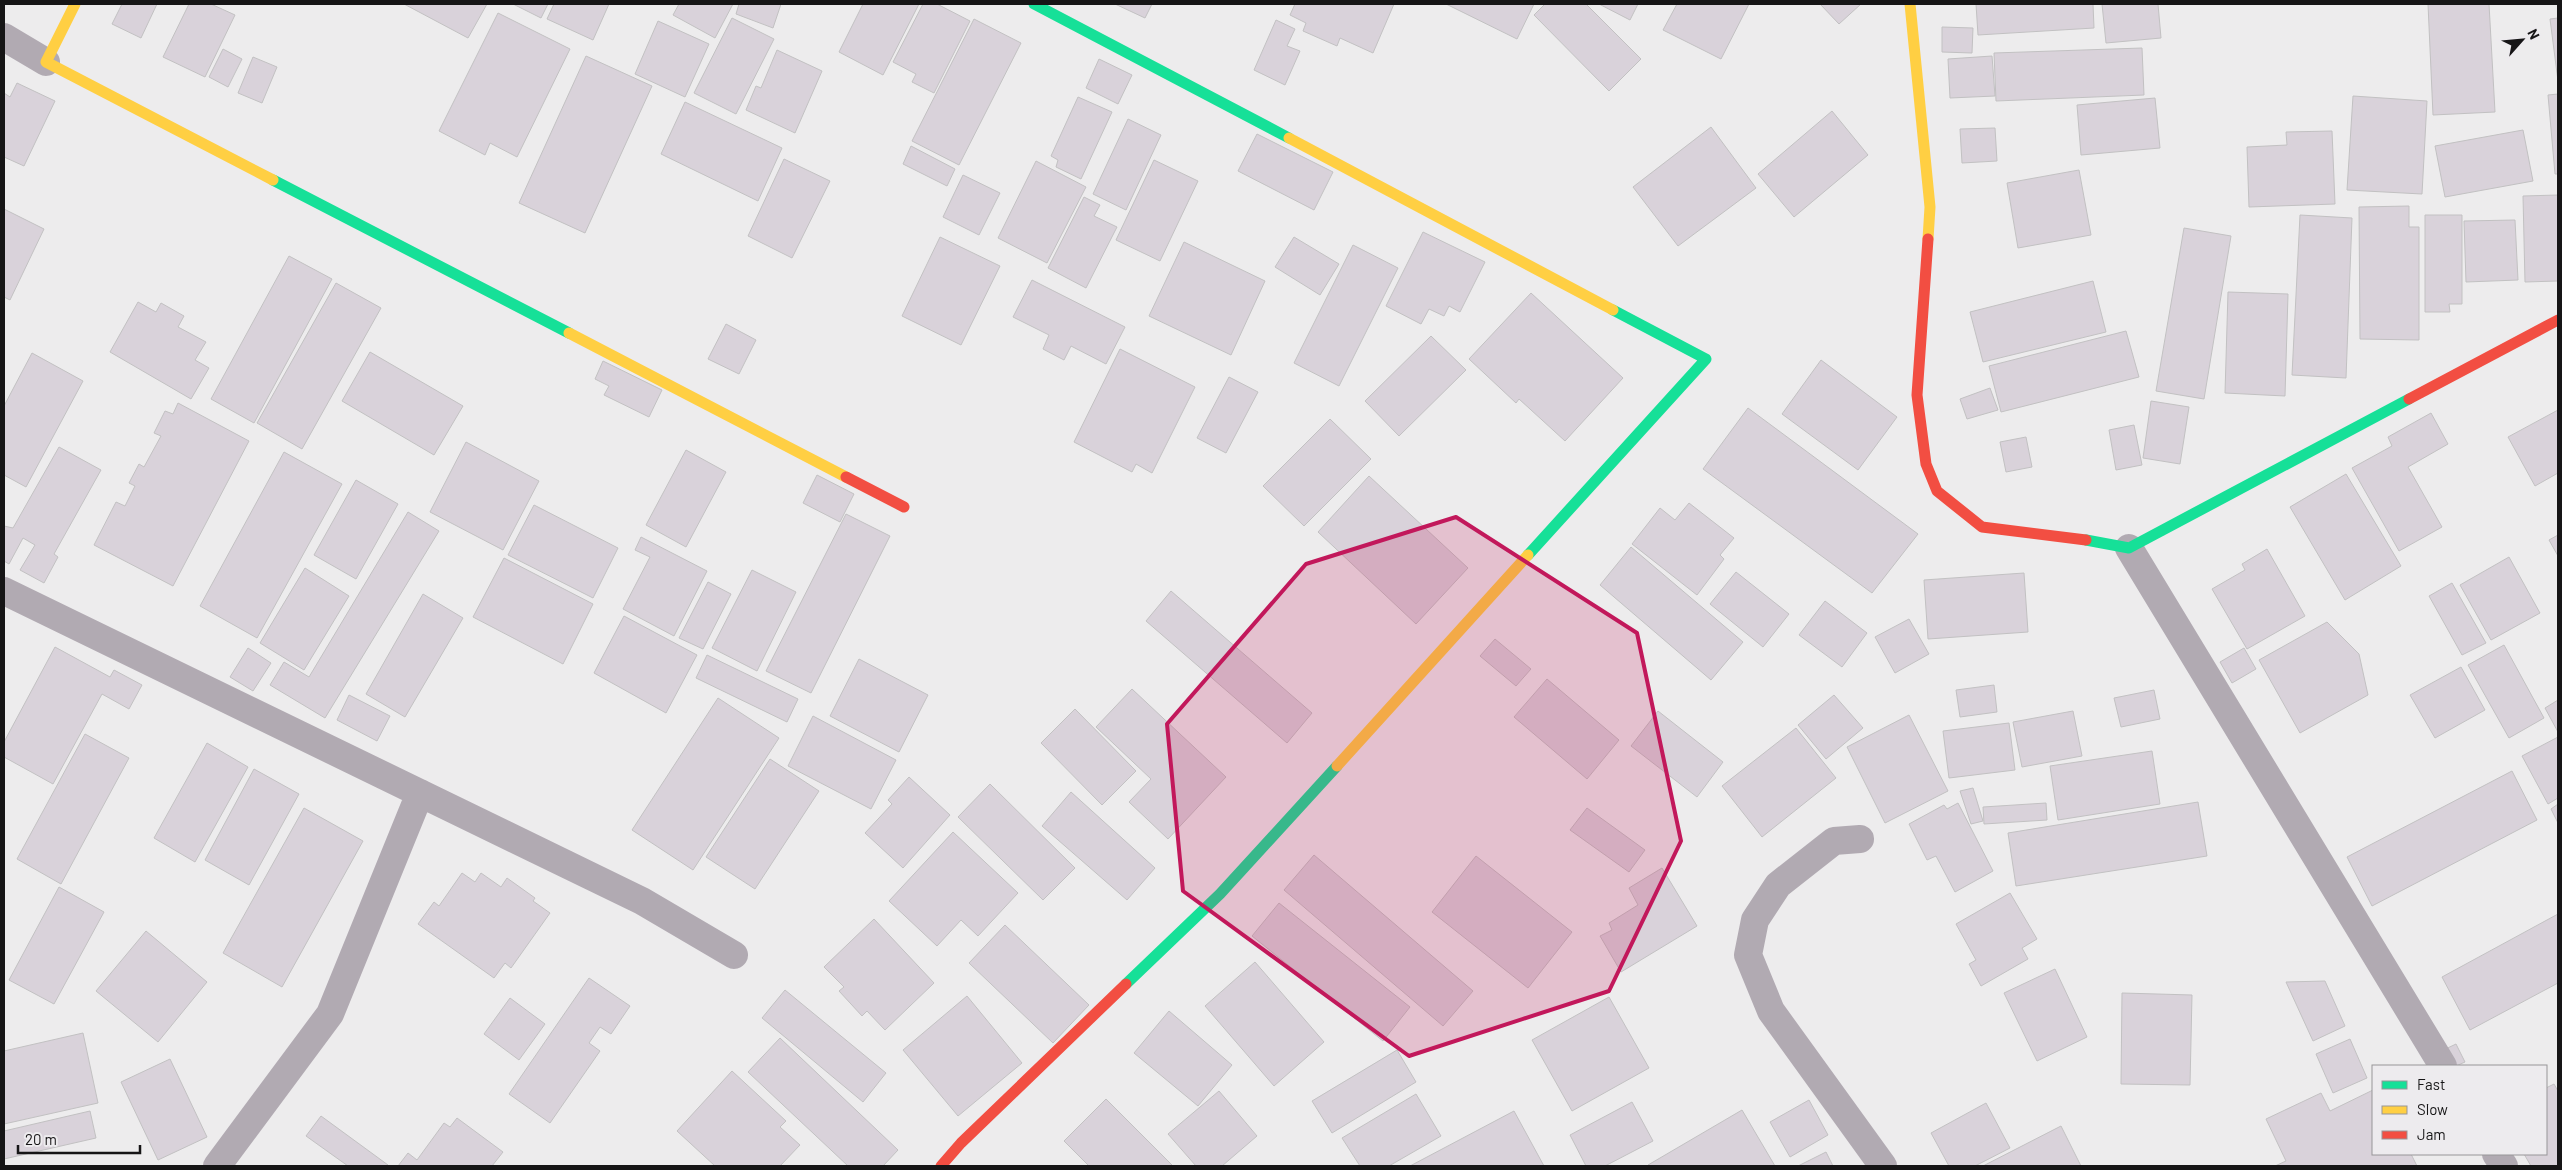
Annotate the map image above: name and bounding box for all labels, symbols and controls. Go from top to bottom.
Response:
north arrow [2497,15,2547,65]
text: N [2524,26,2544,42]
legend [2372,1065,2547,1155]
text: Fast [2417,1075,2445,1093]
text: Slow [2417,1100,2448,1118]
scale bar [18,1122,140,1154]
text: Jam [2417,1125,2446,1143]
text: 20 m [25,1130,57,1148]

